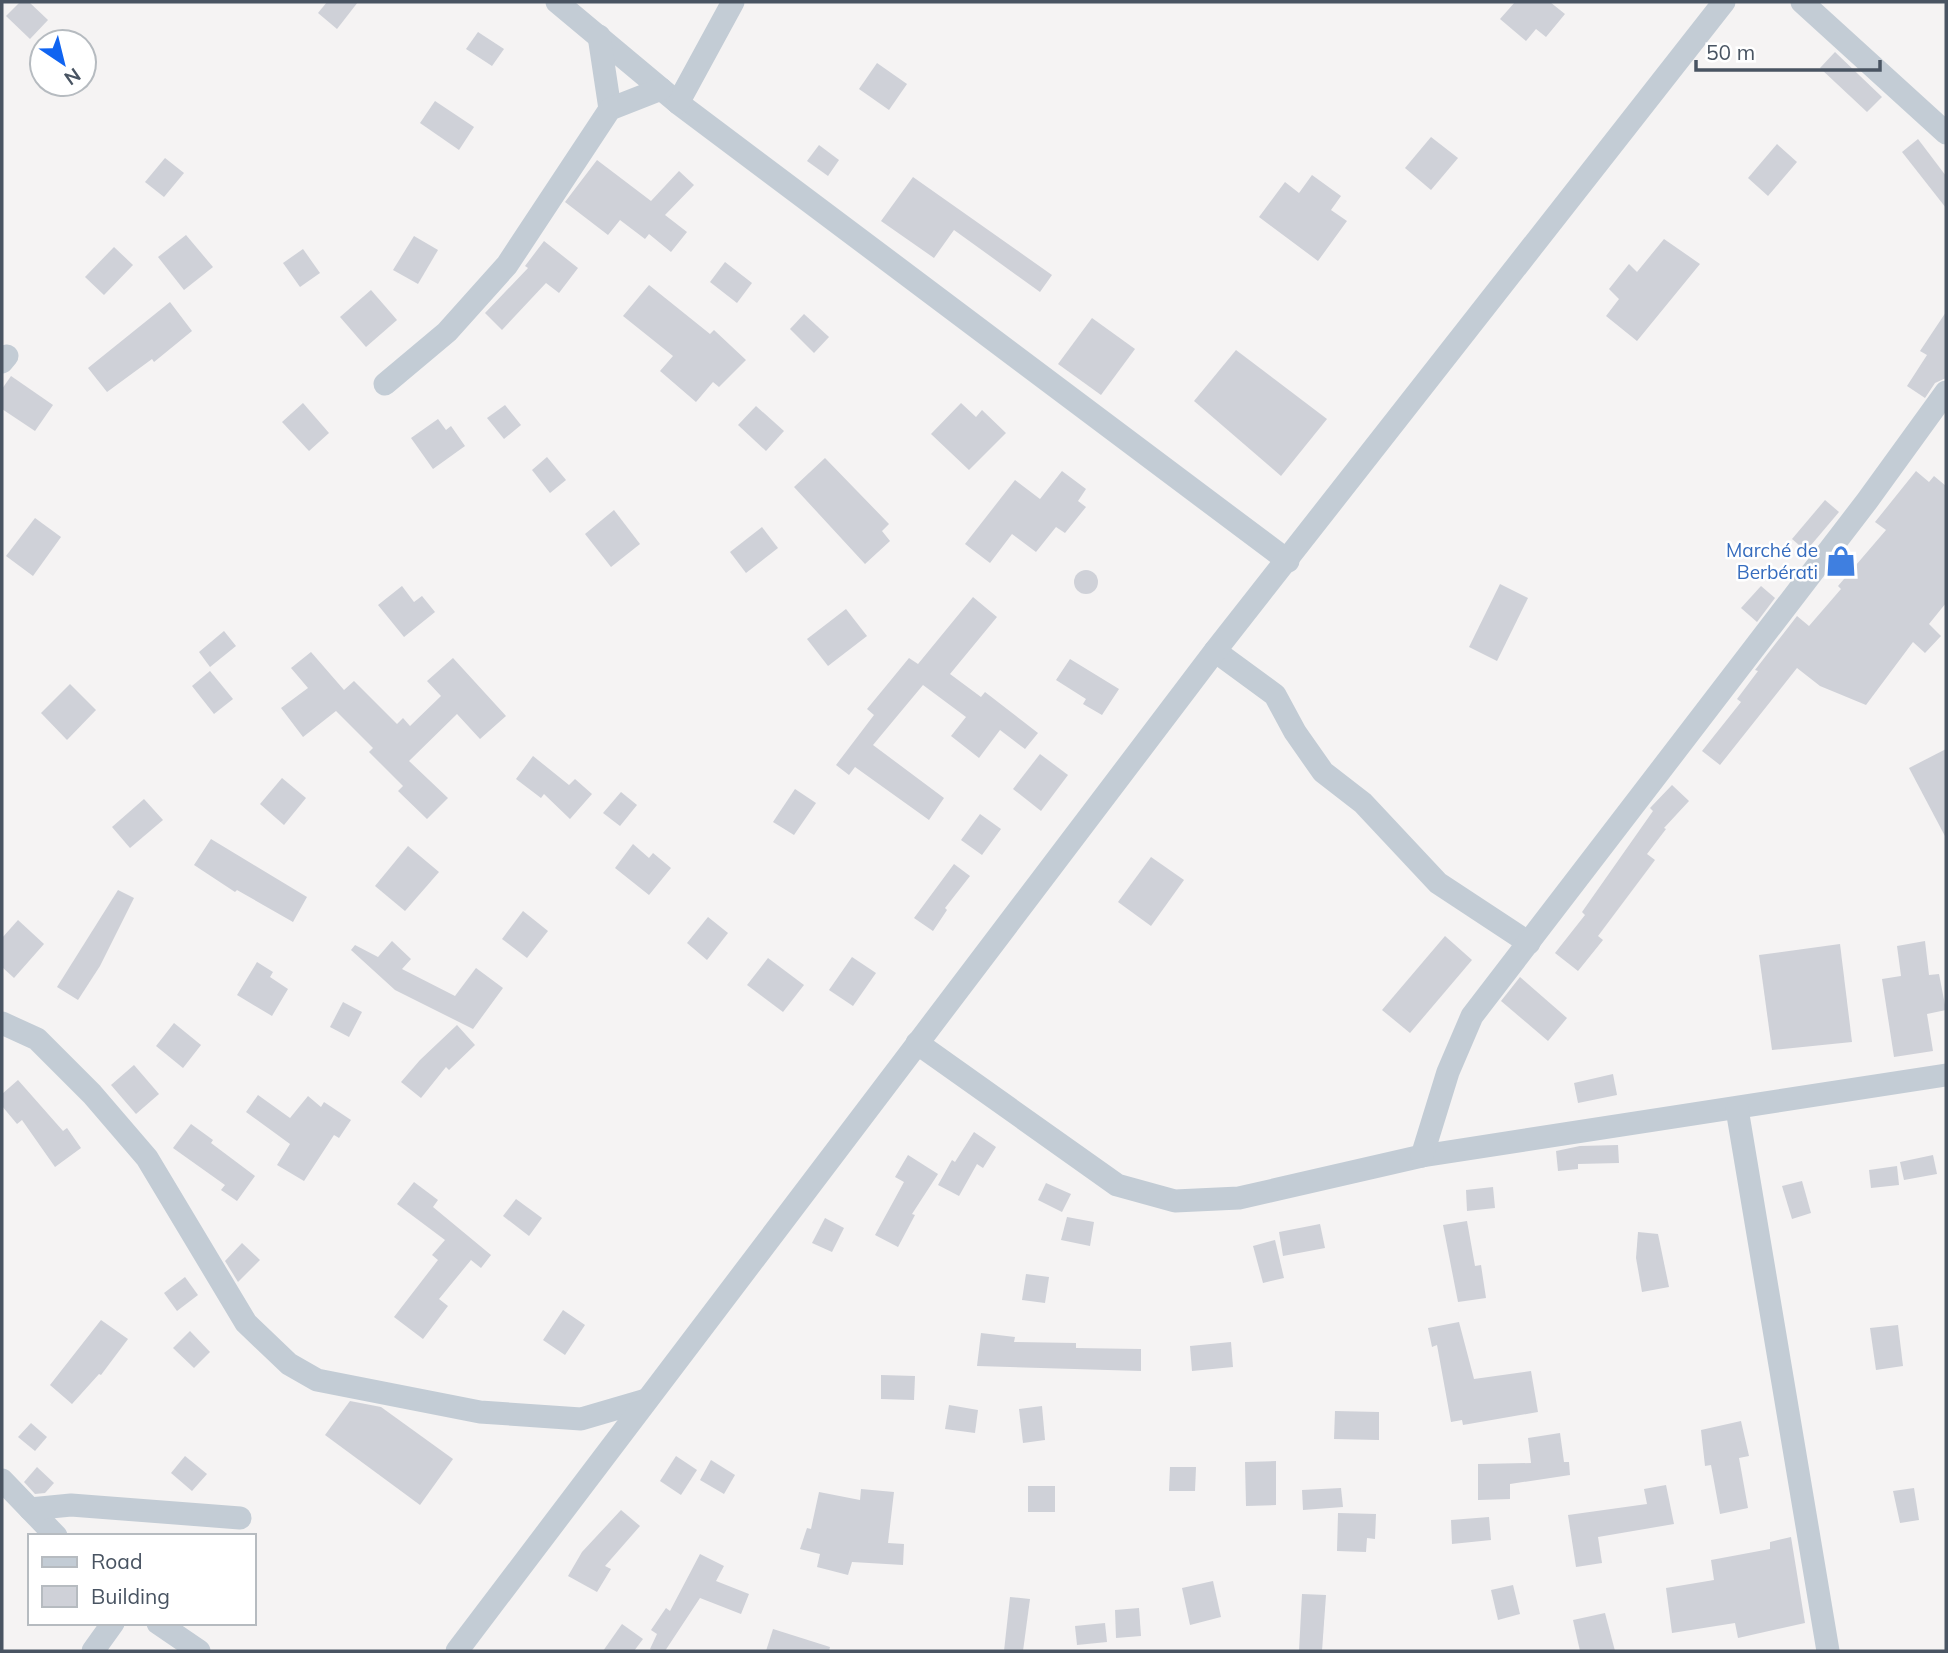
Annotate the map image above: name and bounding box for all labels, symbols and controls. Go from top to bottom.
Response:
north arrow [28,28,98,98]
scale bar [1696,28,1880,72]
text: 50 m [1706,39,1755,65]
text: N [60,63,86,91]
place label: Marché de Berbérati [1726,538,1818,584]
shop icon: Marché de Berbérati [1824,544,1858,578]
legend [28,1534,256,1625]
text: Road [91,1548,142,1574]
text: Building [91,1583,170,1609]

